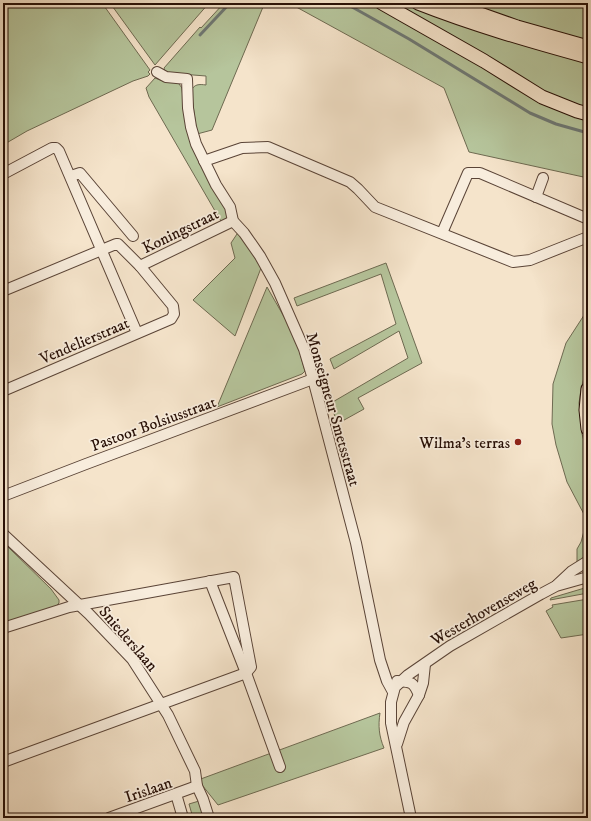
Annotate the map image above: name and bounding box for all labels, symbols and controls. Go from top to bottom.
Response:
street label: Koningstraat [139,204,222,258]
street label: Vendelierstraat [36,313,132,369]
street label: Monseigneur Smetsstraat [302,330,365,488]
street label: Pastoor Bolsiusstraat [88,392,219,456]
place label: Wilma's terras [418,433,510,453]
marker: Wilma's terras [513,437,523,447]
street label: Westerhovenseweg [426,574,540,651]
street label: Sniederslaan [94,602,163,676]
street label: Irislaan [122,772,175,807]

